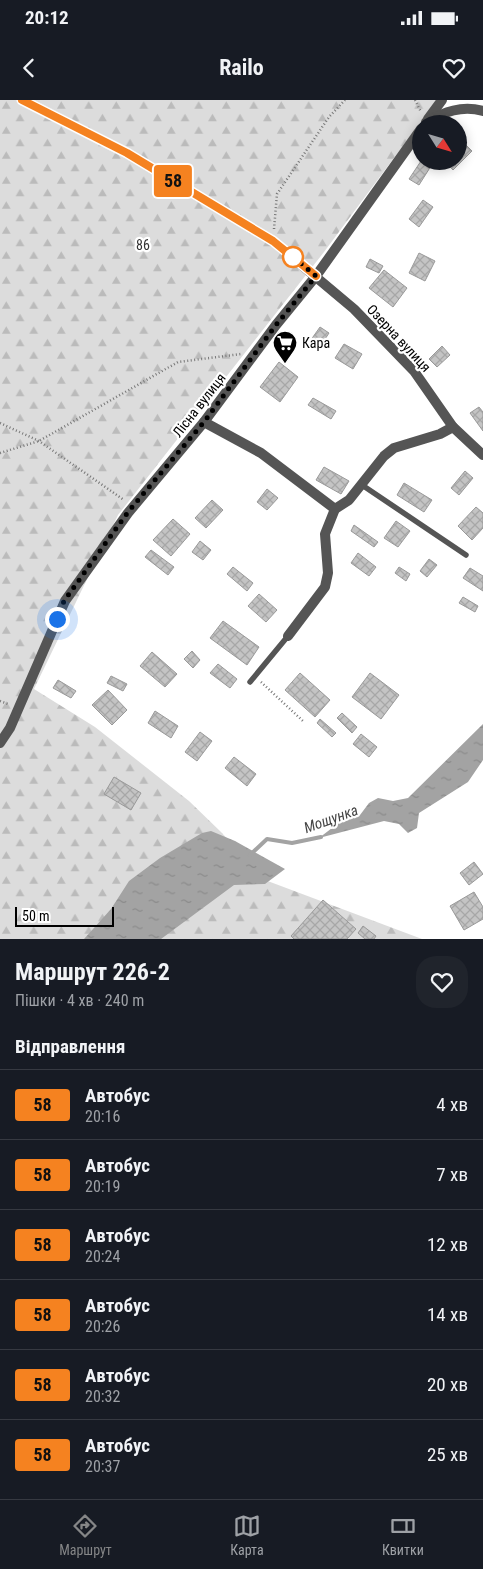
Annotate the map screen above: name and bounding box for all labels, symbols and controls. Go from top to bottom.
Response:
text: 20:12 [25,6,69,29]
icon: back [15,54,43,82]
icon: heart [440,54,468,82]
text: Railo [219,55,264,80]
north arrow [412,115,468,170]
map controls [412,115,467,170]
line badge: 58 [150,165,196,197]
text: 58 [164,170,182,191]
park label: 86 [136,237,150,253]
unlabelled marker [282,246,304,268]
street label: Озерна вулиця [364,301,434,375]
supermarket icon: Кара [272,330,298,364]
place label: Кара [302,335,330,351]
street label: Лісна вулиця [169,370,229,440]
your location [45,607,70,632]
water label: Мощунка [301,801,361,837]
scale bar [15,904,114,927]
text: 50 m [22,908,50,924]
button: heart [416,956,468,1008]
text: Маршрут 226-2 [15,958,170,986]
text: Пішки · 4 хв · 240 m [15,991,144,1010]
text: Відправлення [15,1035,125,1058]
text: Автобус [85,1084,150,1107]
text: 4 хв [436,1093,468,1116]
text: 58 [33,1094,52,1115]
text: 20:16 [85,1107,120,1126]
text: Автобус [85,1154,150,1177]
text: 7 хв [436,1163,468,1186]
text: 58 [33,1164,52,1185]
text: 20:19 [85,1177,120,1196]
text: Автобус [85,1224,150,1247]
text: 12 хв [427,1233,468,1256]
text: 58 [33,1234,52,1255]
text: 20:24 [85,1247,120,1266]
text: Автобус [85,1294,150,1317]
text: 14 хв [427,1303,468,1326]
text: 58 [33,1304,52,1325]
text: 20:26 [85,1317,120,1336]
text: Автобус [85,1364,150,1387]
text: 20 хв [427,1373,468,1396]
text: 58 [33,1374,52,1395]
text: 20:32 [85,1387,120,1406]
text: Автобус [85,1434,150,1457]
text: 25 хв [427,1443,468,1466]
text: 58 [33,1444,52,1465]
text: 20:37 [85,1457,120,1476]
tab: Маршрут [59,1512,112,1558]
tab: Карта [230,1512,264,1558]
tab: Квитки [382,1512,424,1558]

